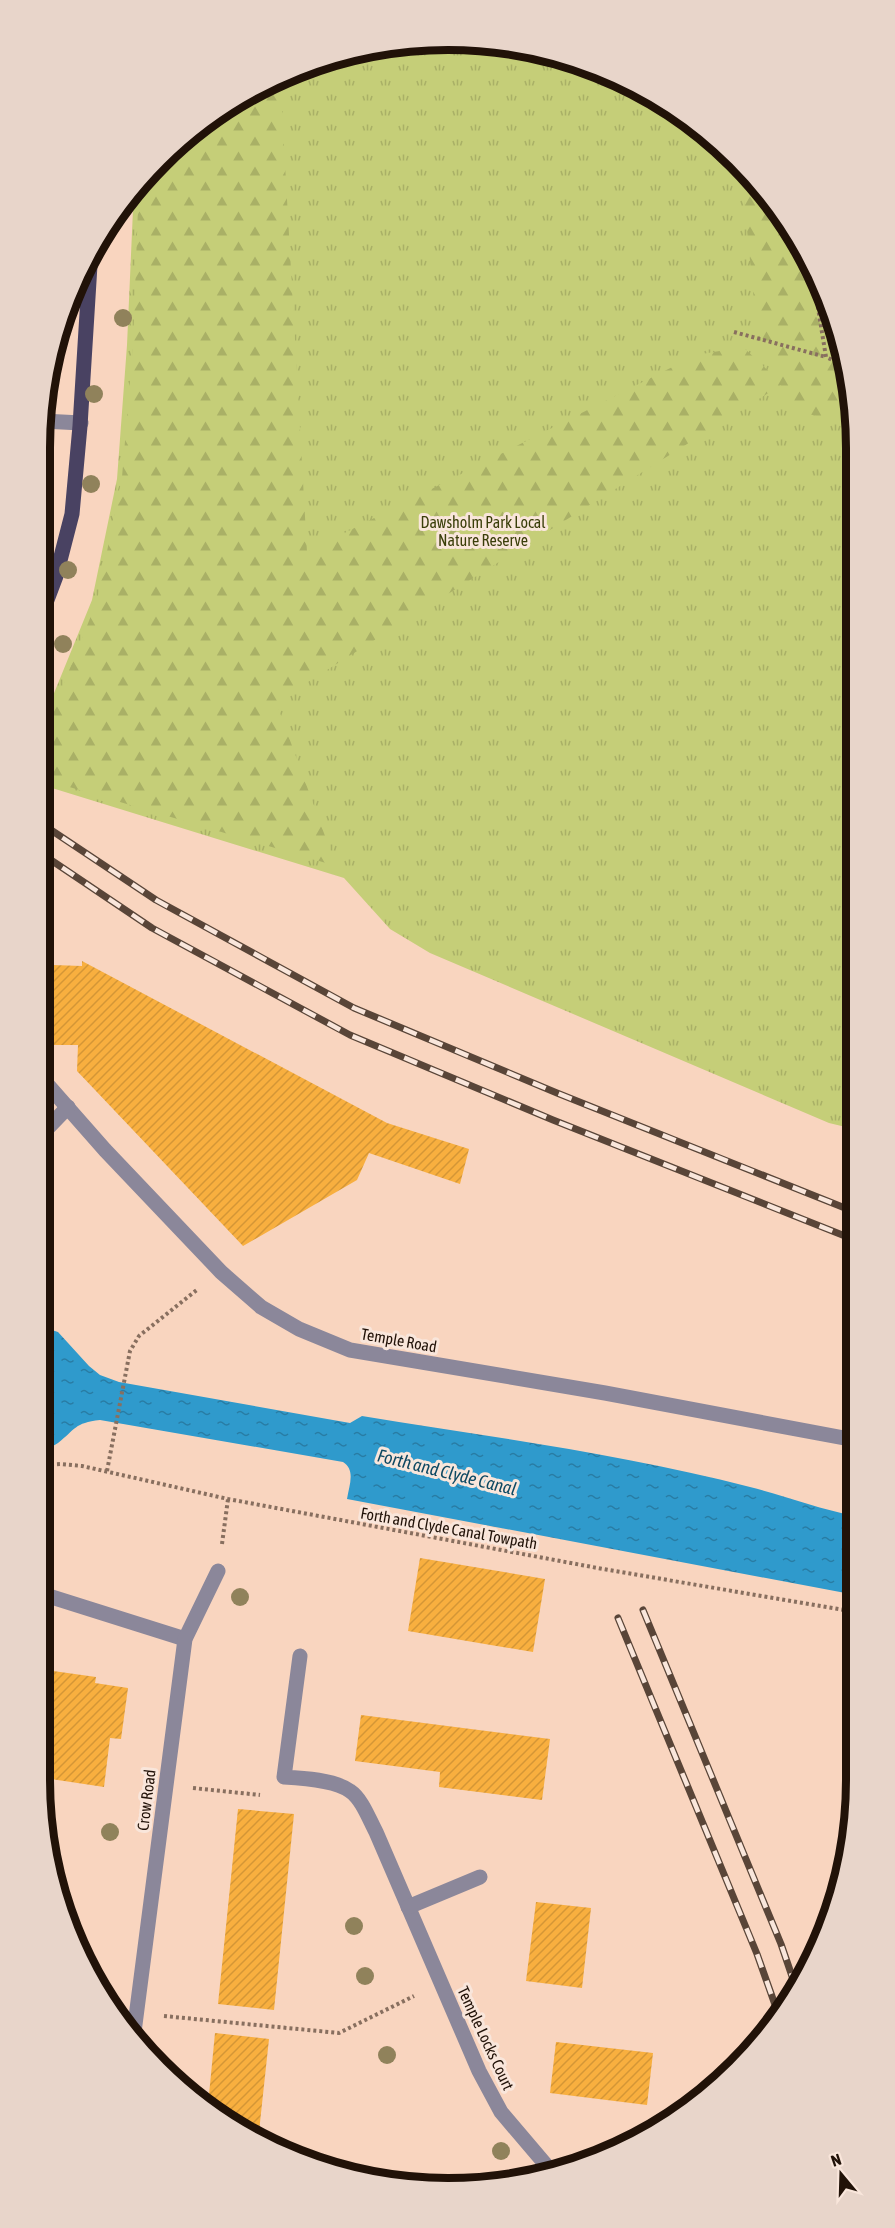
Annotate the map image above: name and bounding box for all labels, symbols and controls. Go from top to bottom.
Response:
park label: Dawsholm Park Local Nature Reserve [420,513,546,549]
street label: Temple Road [360,1324,438,1356]
water label: Forth and Clyde Canal [375,1445,519,1499]
street label: Forth and Clyde Canal Towpath [359,1504,539,1553]
street label: Crow Road [133,1768,159,1832]
street label: Temple Locks Court [453,1983,518,2093]
north arrow [811,2144,871,2204]
text: N [829,2150,844,2170]

